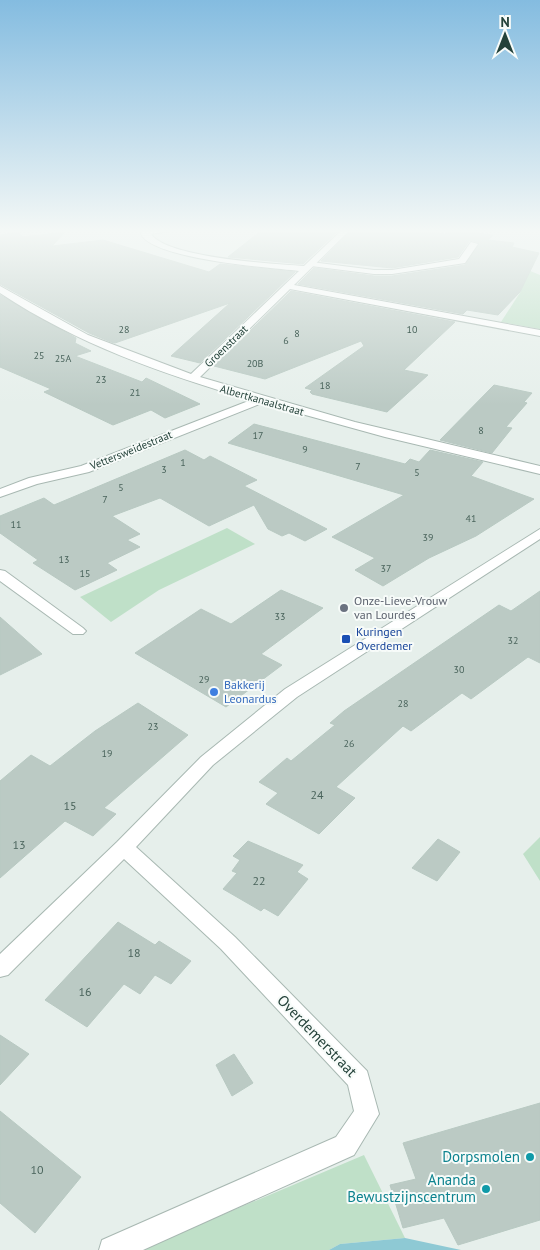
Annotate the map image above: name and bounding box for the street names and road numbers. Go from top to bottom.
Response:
street label: Groenstraat [201,322,251,370]
street label: Albertkanaalstraat [218,381,306,419]
street label: Vettersweidestraat [87,427,174,473]
street label: Overdemerstraat [273,991,361,1081]

